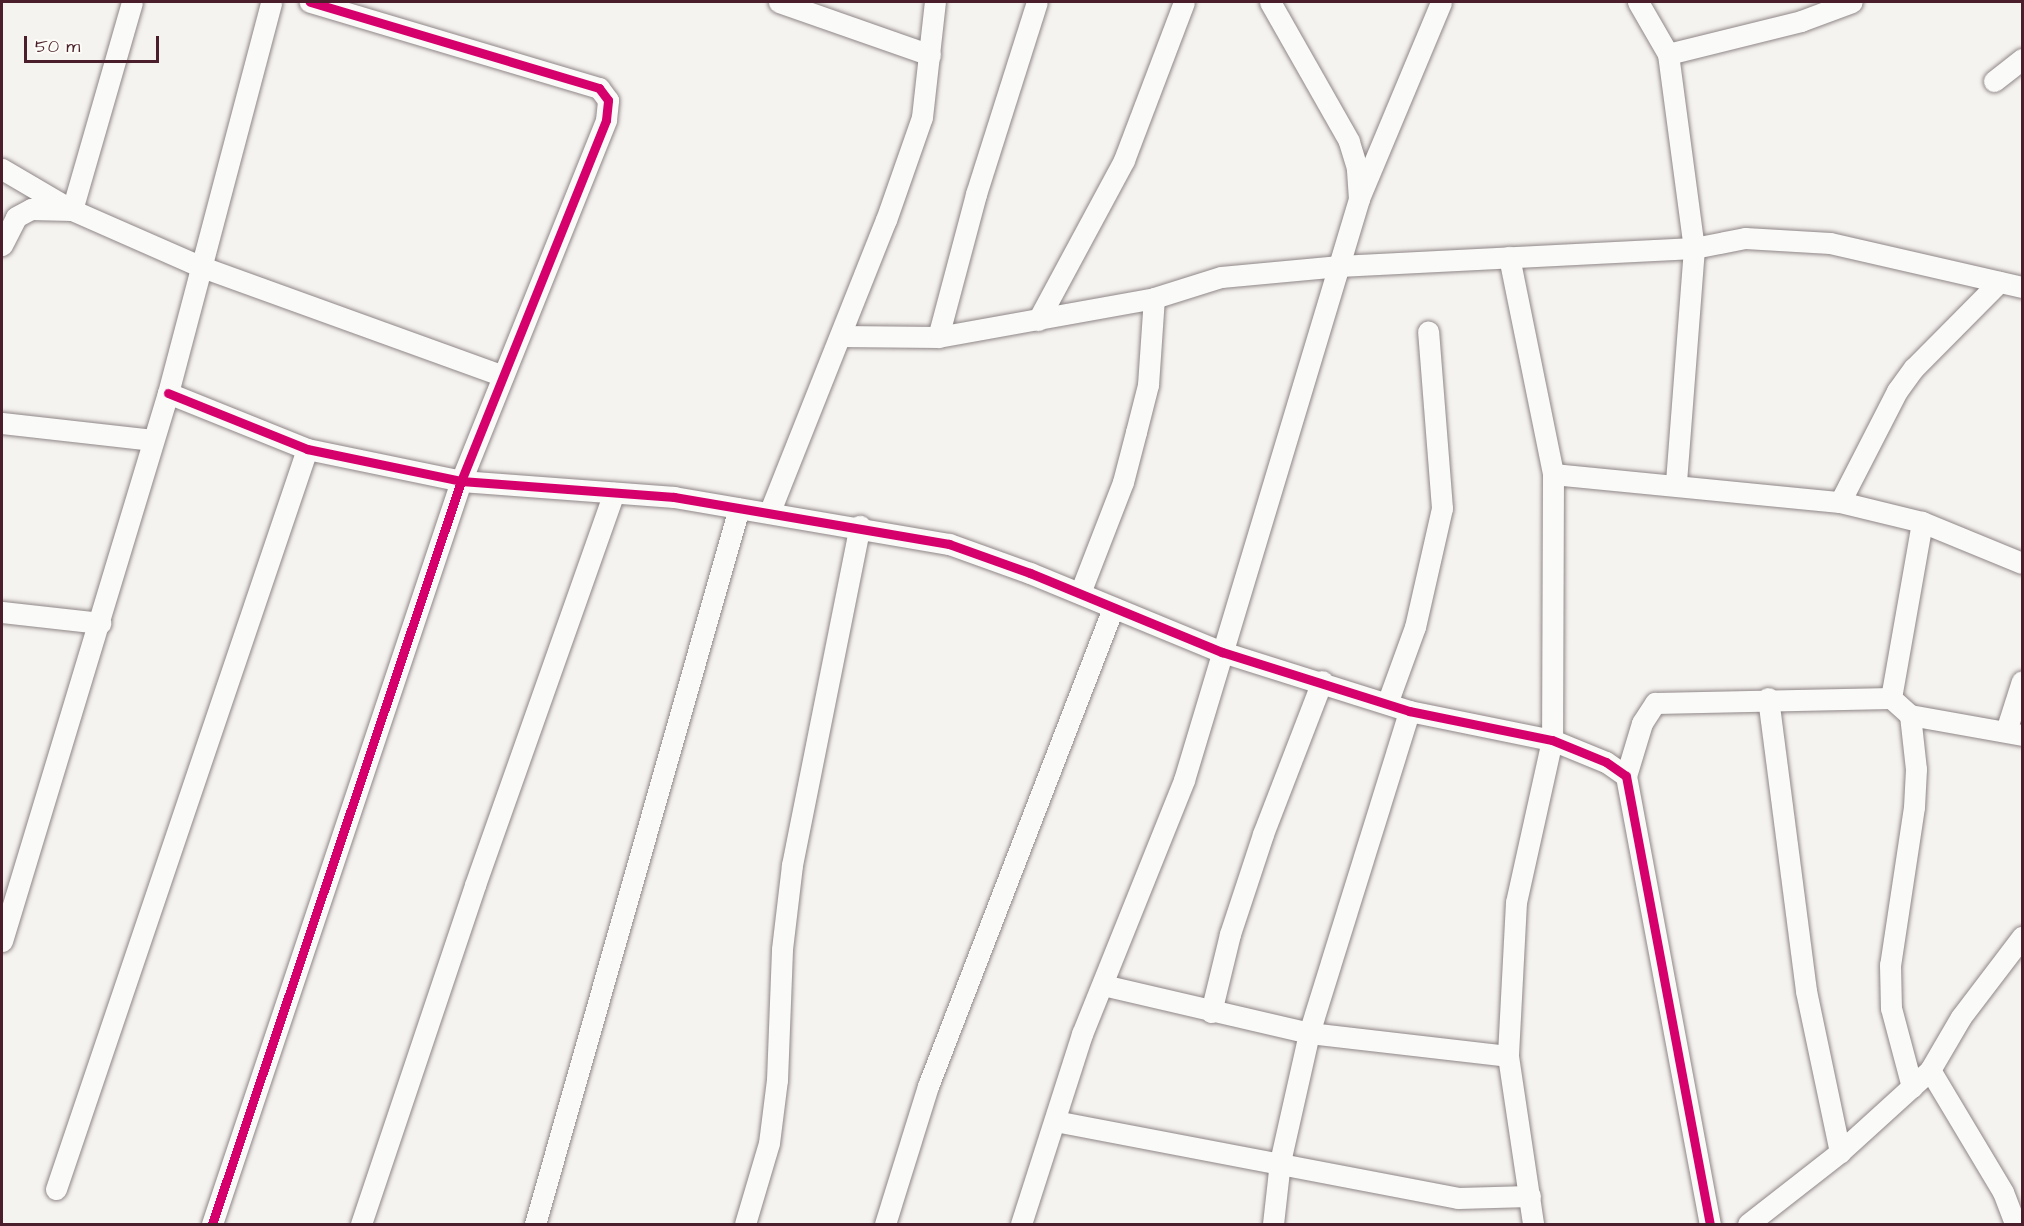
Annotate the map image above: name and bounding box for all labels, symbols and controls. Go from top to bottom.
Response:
scale bar [27,24,162,62]
text: 50 m [35,34,80,59]

